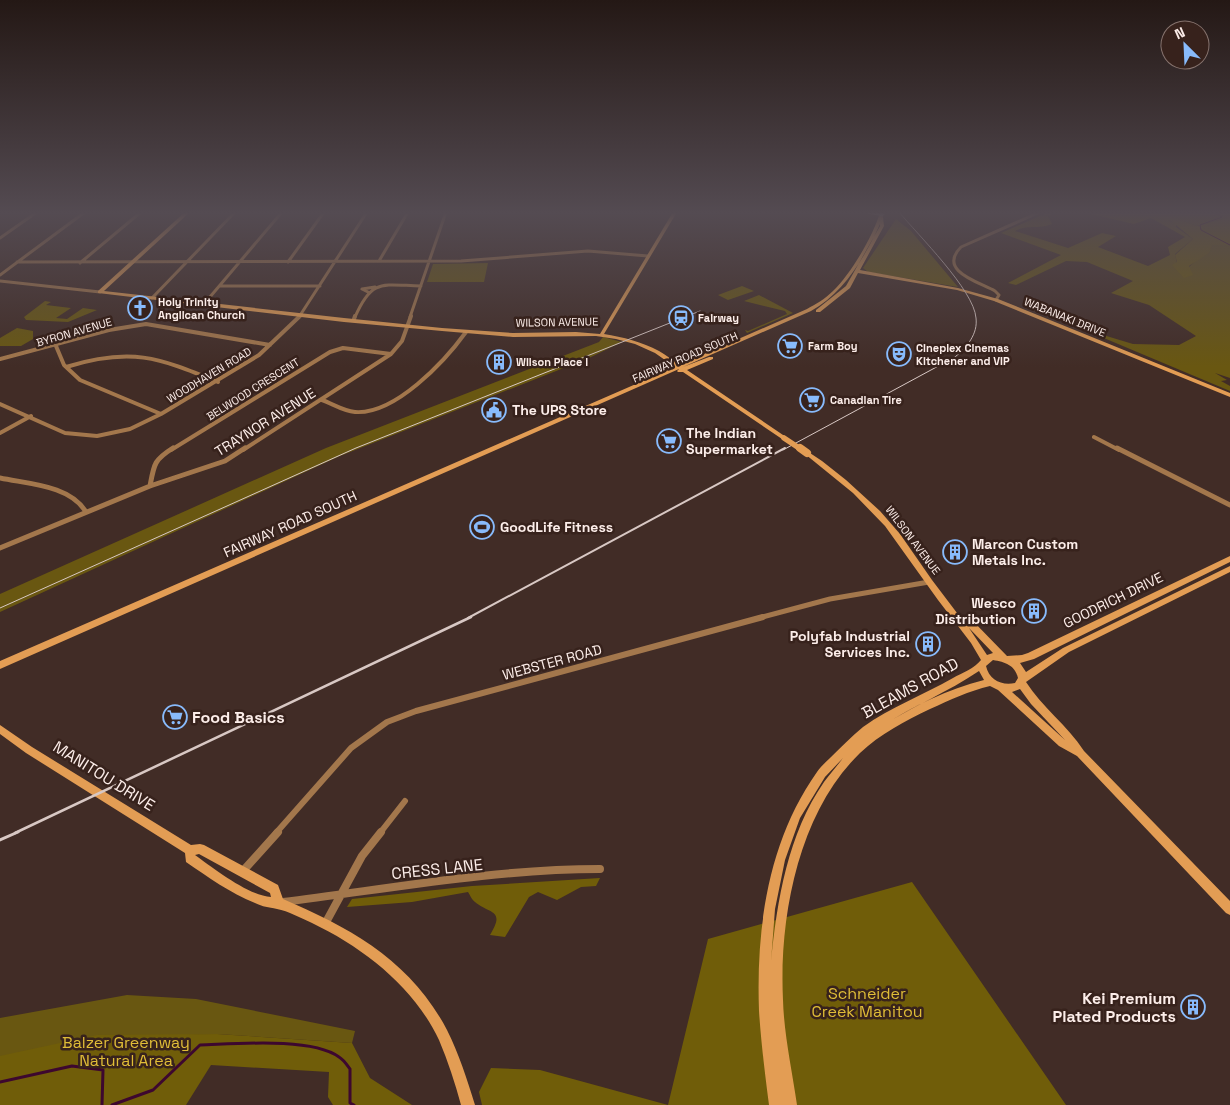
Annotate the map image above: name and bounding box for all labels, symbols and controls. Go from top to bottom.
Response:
north arrow [1160,20,1210,70]
text: N [1172,23,1188,43]
street label: WABANAKI DRIVE [1022,294,1108,340]
church icon: Holy Trinity Anglican Church [127,295,153,321]
place label: Holy Trinity Anglican Church [158,295,245,322]
station icon: Fairway [668,305,694,331]
place label: Fairway [698,311,739,325]
street label: BYRON AVENUE [34,314,114,350]
street label: WILSON AVENUE [516,314,598,330]
street label: FAIRWAY ROAD SOUTH [630,328,740,386]
supermarket icon: Farm Boy [777,333,803,359]
place label: Farm Boy [808,339,858,353]
theatre icon: Cineplex Cinemas Kitchener and VIP [886,341,912,367]
place label: Cineplex Cinemas Kitchener and VIP [916,341,1010,368]
street label: WOODHAVEN ROAD [164,344,254,406]
building icon: Wilson Place I [486,349,512,375]
street label: BELWOOD CRESCENT [204,354,303,423]
place label: Wilson Place I [516,355,588,369]
street label: TRAYNOR AVENUE [211,384,319,460]
supermarket icon: Canadian Tire [799,387,825,413]
place label: Canadian Tire [830,393,902,407]
public building icon: The UPS Store [481,397,507,423]
place label: The UPS Store [512,401,607,419]
place label: The Indian Supermarket [686,424,773,458]
supermarket icon: The Indian Supermarket [656,428,682,454]
street label: FAIRWAY ROAD SOUTH [221,486,359,562]
street label: WILSON AVENUE [883,503,943,577]
sports icon: GoodLife Fitness [469,514,495,540]
place label: GoodLife Fitness [500,518,613,536]
place label: Marcon Custom Metals Inc. [972,535,1078,569]
building icon: Marcon Custom Metals Inc. [942,539,968,565]
street label: GOODRICH DRIVE [1060,568,1166,632]
place label: Wesco Distribution [935,594,1016,628]
building icon: Wesco Distribution [1021,598,1047,624]
place label: Polyfab Industrial Services Inc. [790,627,910,661]
building icon: Polyfab Industrial Services Inc. [915,631,941,657]
street label: WEBSTER ROAD [500,640,604,684]
street label: BLEAMS ROAD [858,653,962,723]
supermarket icon: Food Basics [162,704,188,730]
place label: Food Basics [192,707,285,728]
street label: MANITOU DRIVE [49,736,159,816]
street label: CRESS LANE [390,854,484,884]
park label: Schneider Creek Manitou [811,983,923,1022]
place label: Kei Premium Plated Products [1053,988,1176,1027]
building icon: Kei Premium Plated Products [1180,994,1206,1020]
park label: Balzer Greenway Natural Area [62,1032,190,1071]

